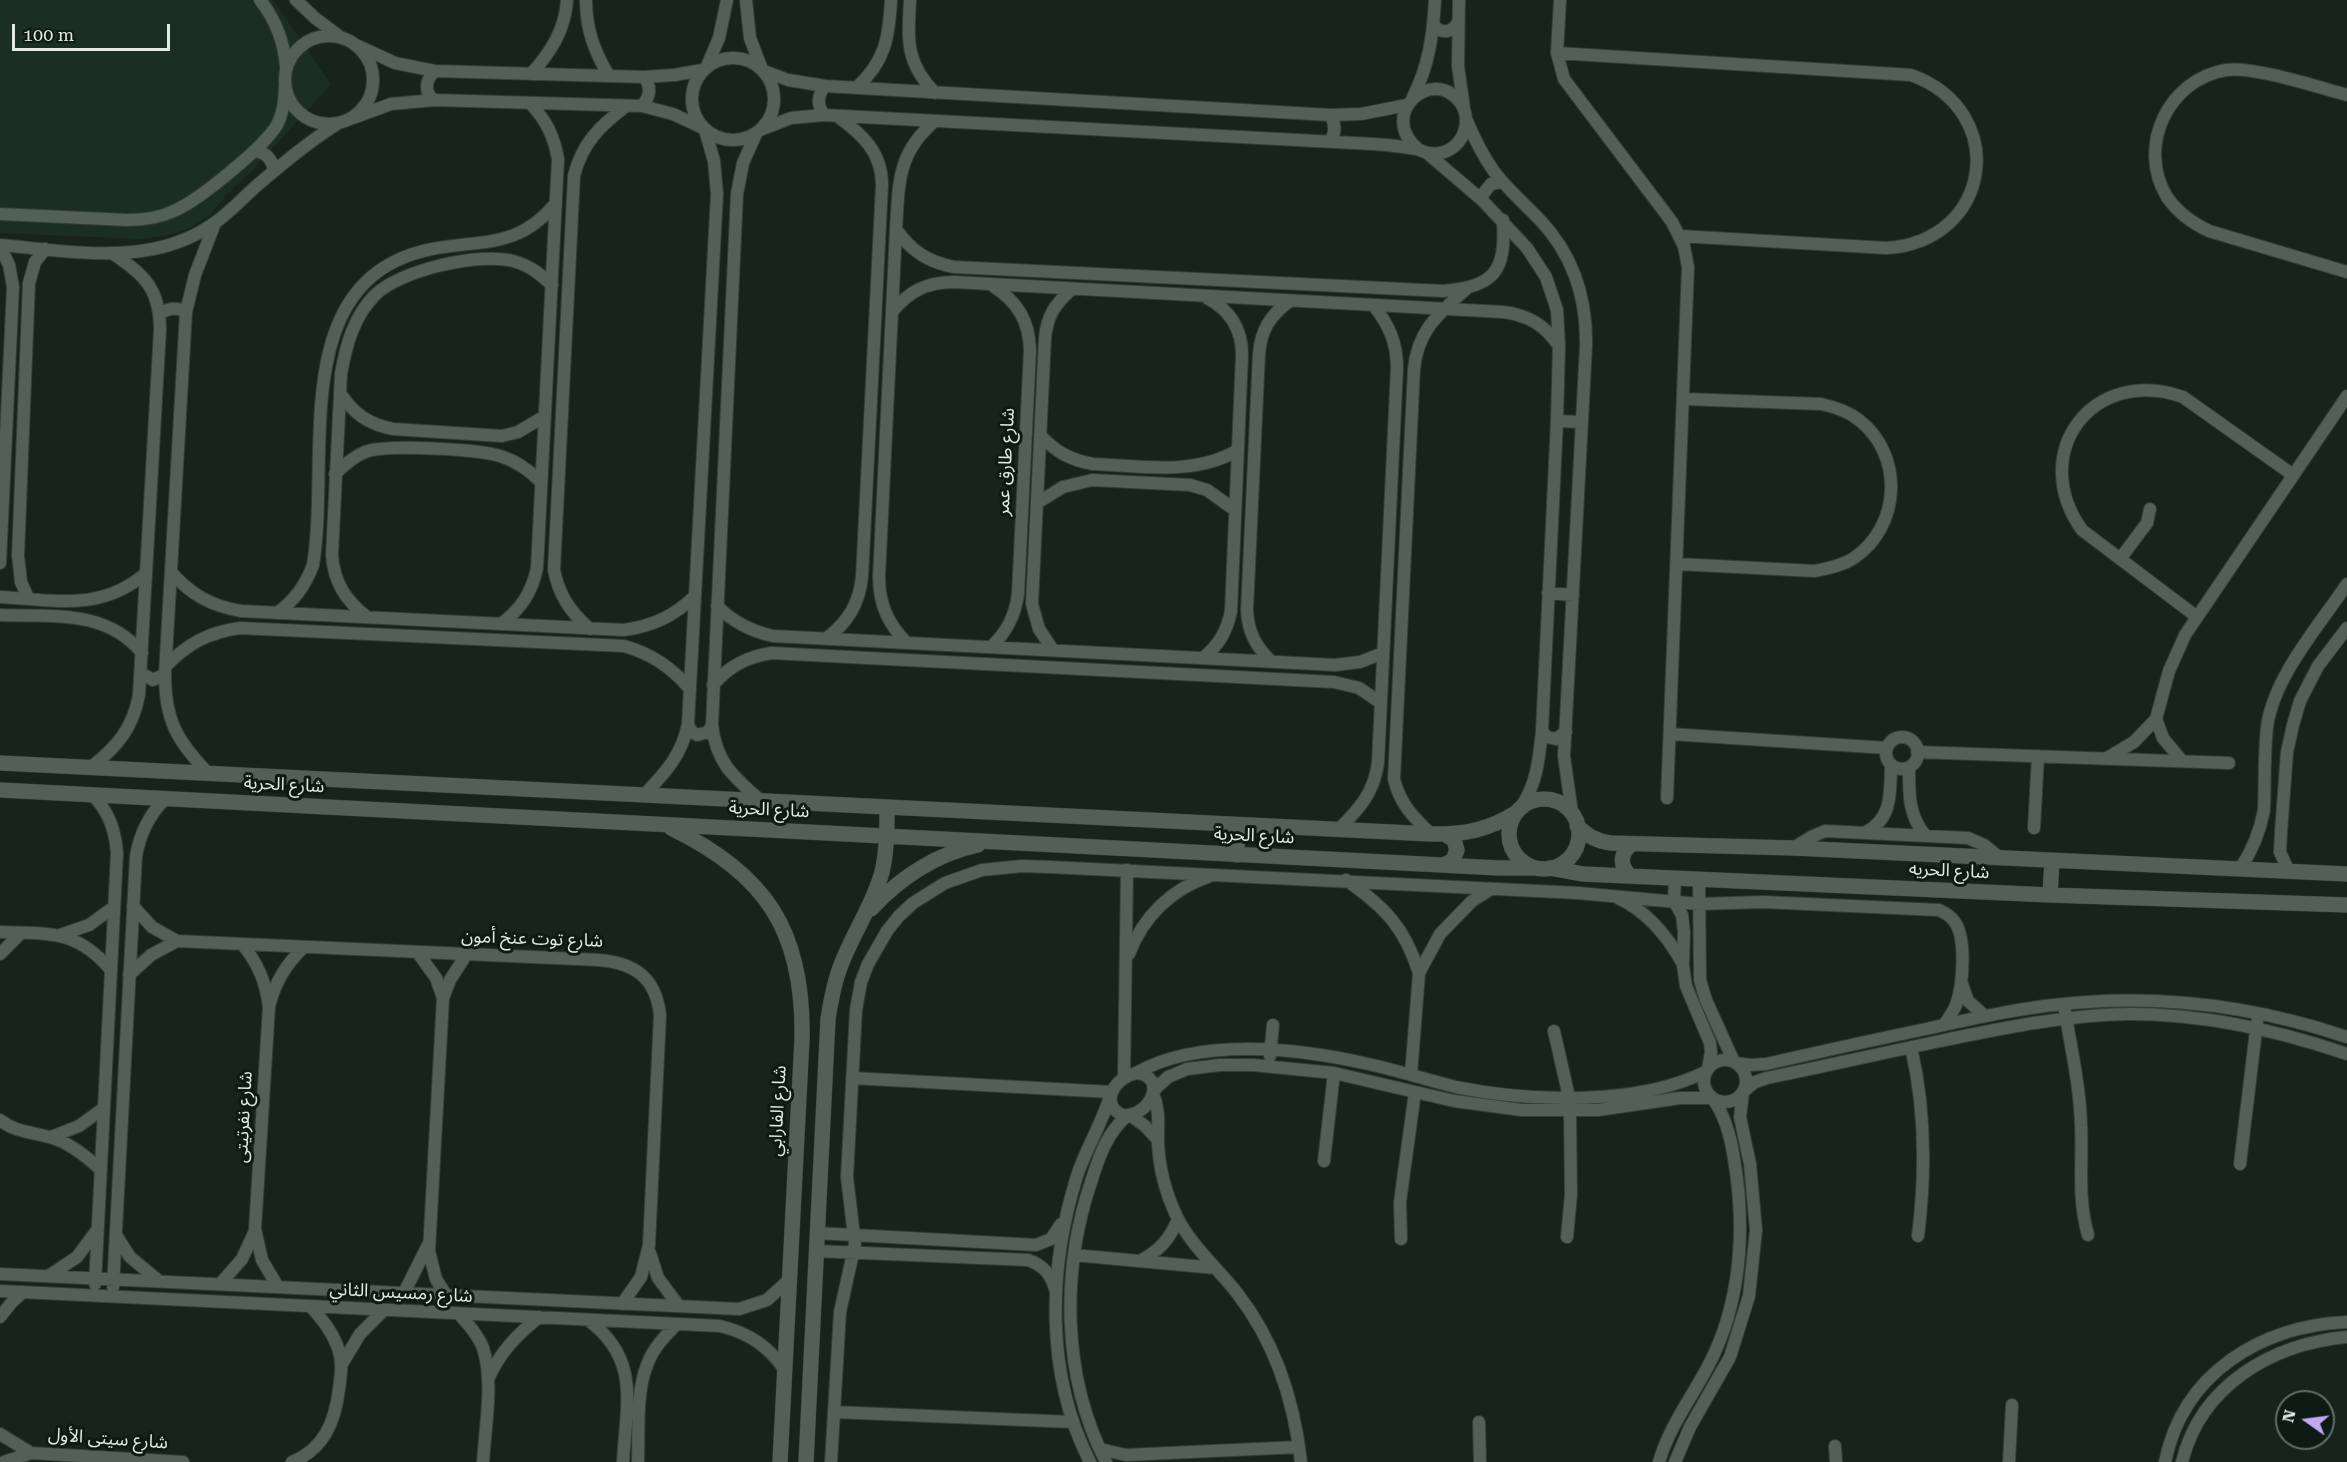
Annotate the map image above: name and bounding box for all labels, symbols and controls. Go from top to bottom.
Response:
scale bar [15,12,172,50]
text: 100 m [23,24,74,45]
street label: شارع طارق عمر [992,407,1020,517]
street label: شارع الحرية [243,772,325,798]
street label: شارع الحرية [728,797,810,823]
street label: شارع الحرية [1213,823,1295,849]
street label: شارع الحريه [1908,858,1990,884]
street label: شارع توت عنخ أمون [461,926,603,952]
street label: شارع الفارابي [765,1065,791,1157]
street label: شارع نفرتيتى [231,1070,257,1164]
street label: شارع رمسيس الثاني [329,1278,473,1308]
north arrow [2275,1390,2335,1450]
text: N [2278,1408,2300,1424]
street label: شارع سيتى الأول [47,1424,169,1454]

